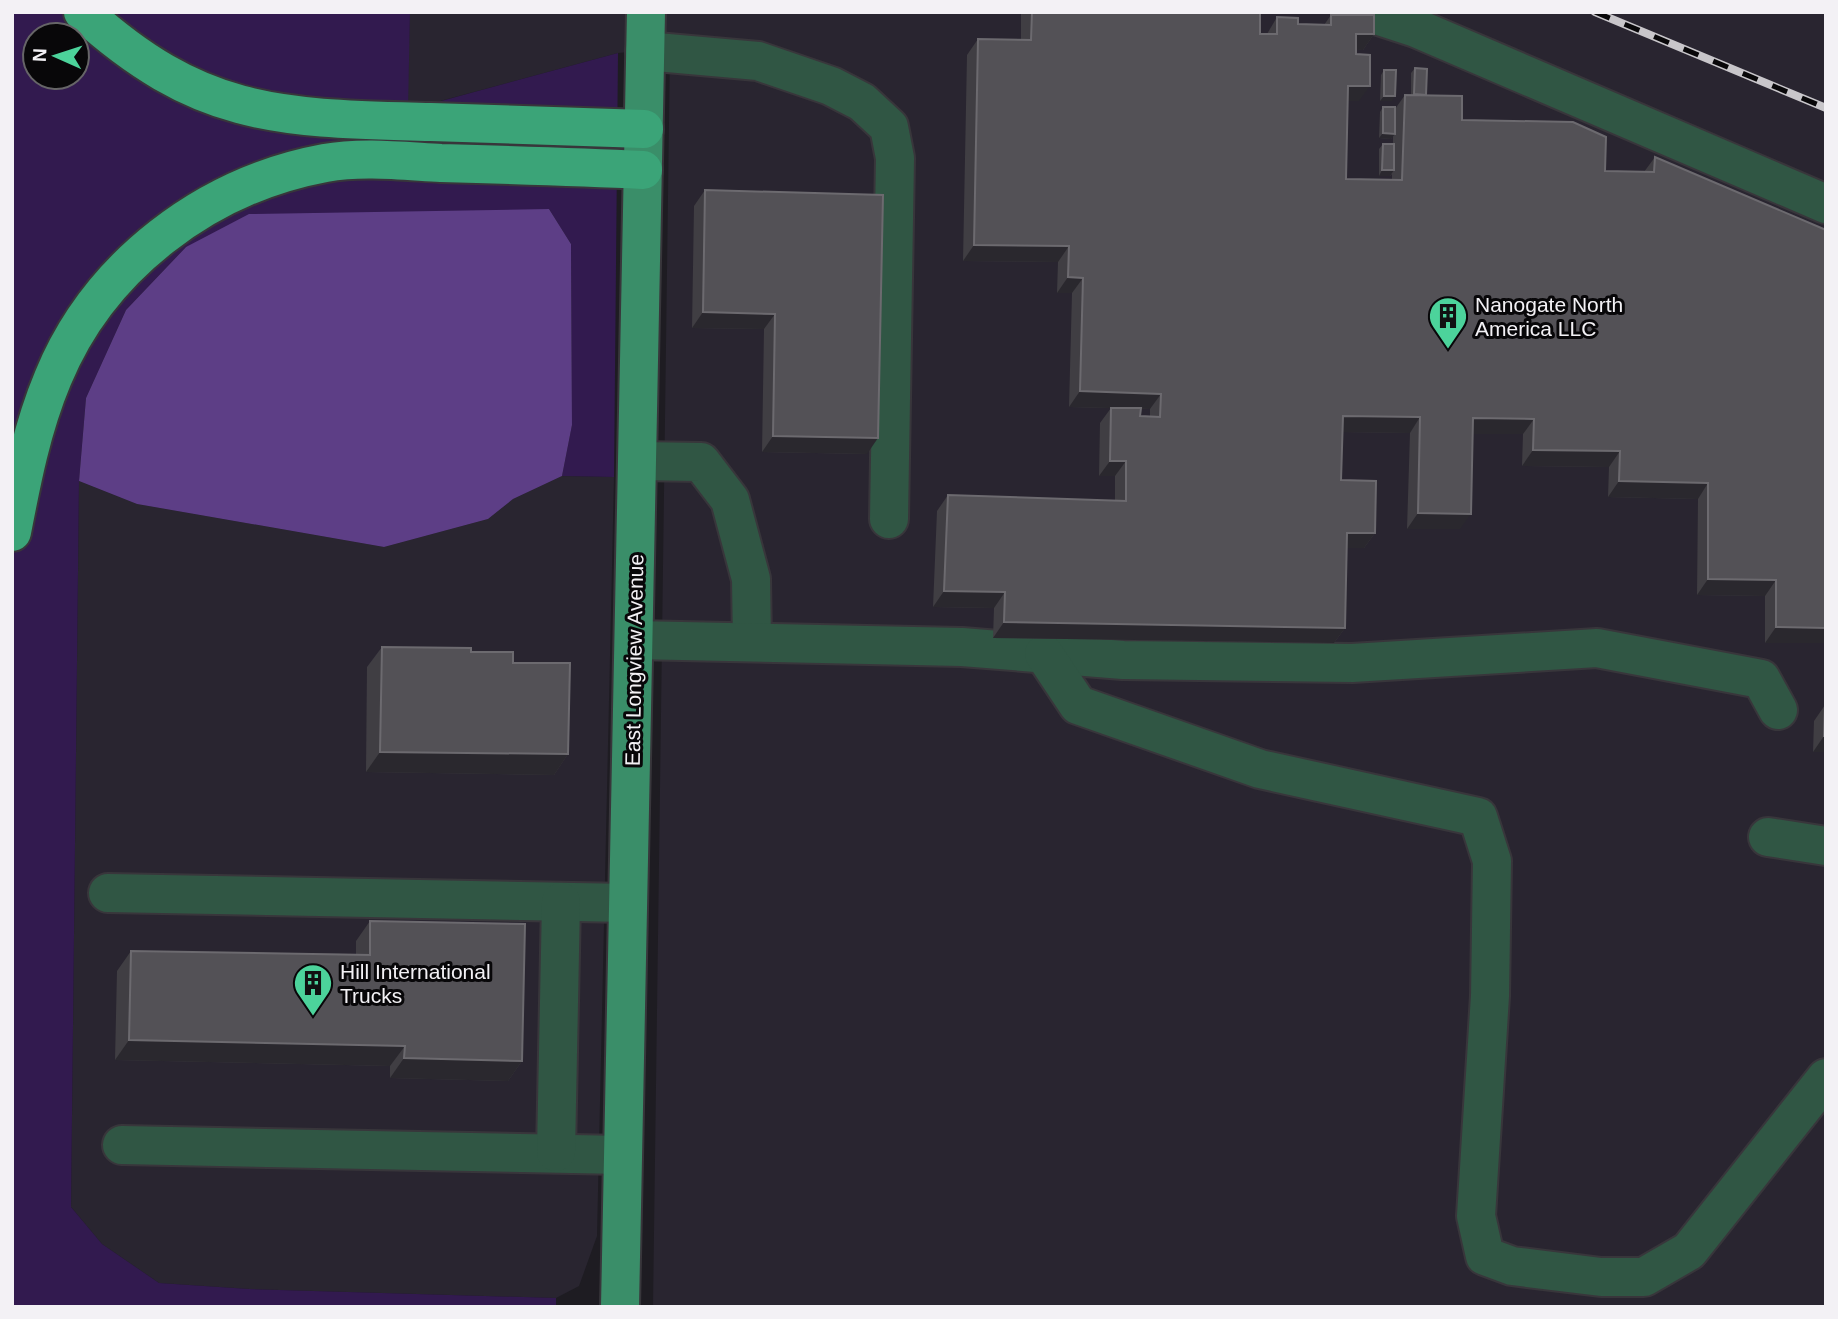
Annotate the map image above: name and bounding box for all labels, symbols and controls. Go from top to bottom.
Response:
north arrow [21,21,91,91]
text: N [29,48,50,63]
place label: Nanogate North America LLC [1475,293,1623,340]
building icon: Nanogate North America LLC [1427,295,1469,350]
street label: East Longview Avenue [621,554,647,766]
place label: Hill International Trucks [340,960,491,1007]
building icon: Hill International Trucks [292,962,334,1017]

